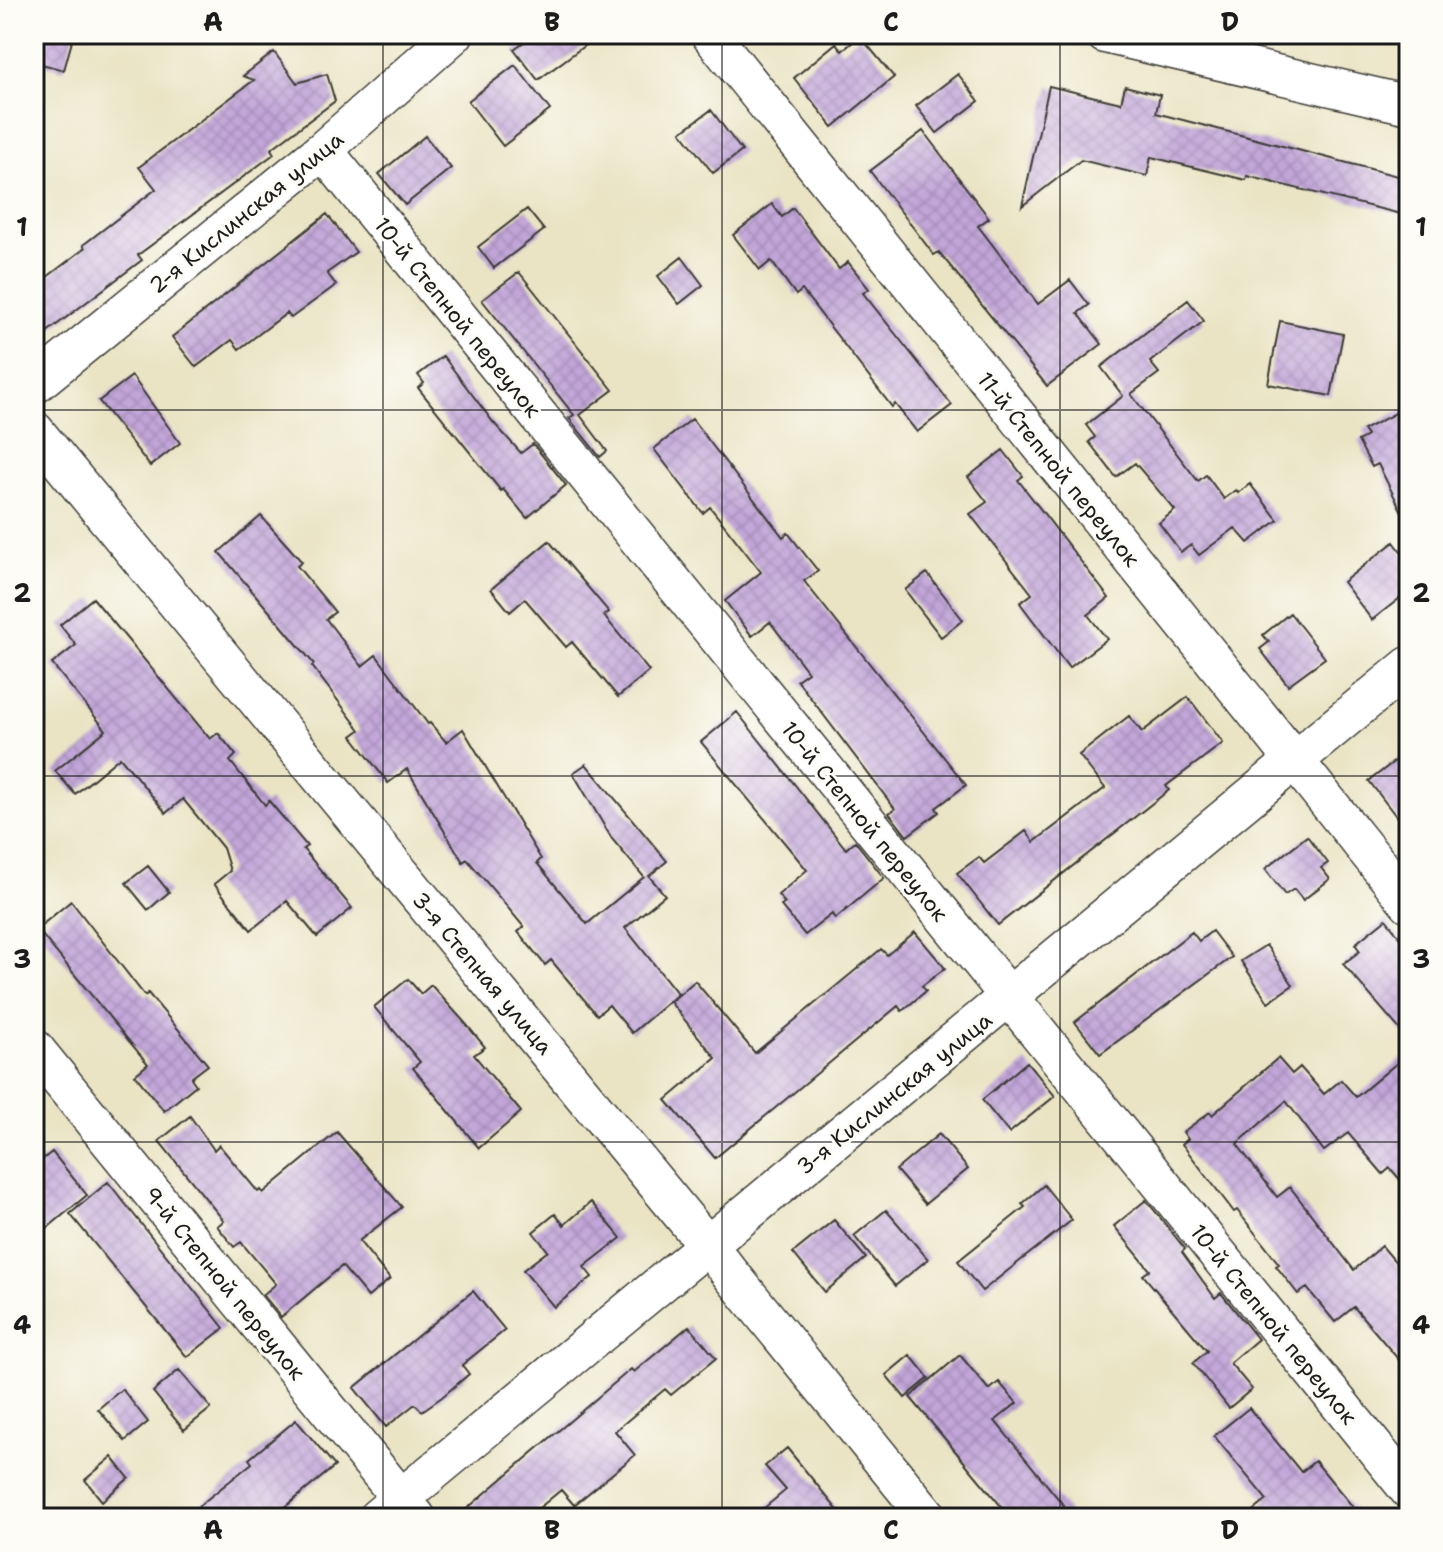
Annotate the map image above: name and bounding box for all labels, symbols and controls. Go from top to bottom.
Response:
text: A [203,4,223,39]
text: B [544,4,560,39]
text: C [883,4,899,39]
text: D [1221,4,1239,39]
street label: 2-я Кислинская улица [143,125,350,300]
text: 1 [16,209,28,244]
text: 1 [1415,209,1427,244]
street label: 10-й Степной переулок [368,211,548,424]
street label: 11-й Степной переулок [971,366,1147,573]
text: 2 [13,575,31,610]
text: 2 [1412,575,1430,610]
street label: 10-й Степной переулок [775,715,955,928]
street label: 3-я Степная улица [406,886,560,1061]
text: 3 [13,941,31,976]
text: 3 [1412,941,1430,976]
street label: 3-я Кислинская улица [791,1005,998,1181]
street label: 9-й Степной переулок [138,1181,312,1386]
street label: 10-й Степной переулок [1184,1218,1364,1431]
text: 4 [13,1307,31,1342]
text: 4 [1412,1307,1430,1342]
text: A [203,1512,223,1547]
text: B [544,1512,560,1547]
text: C [883,1512,899,1547]
text: D [1221,1512,1239,1547]

